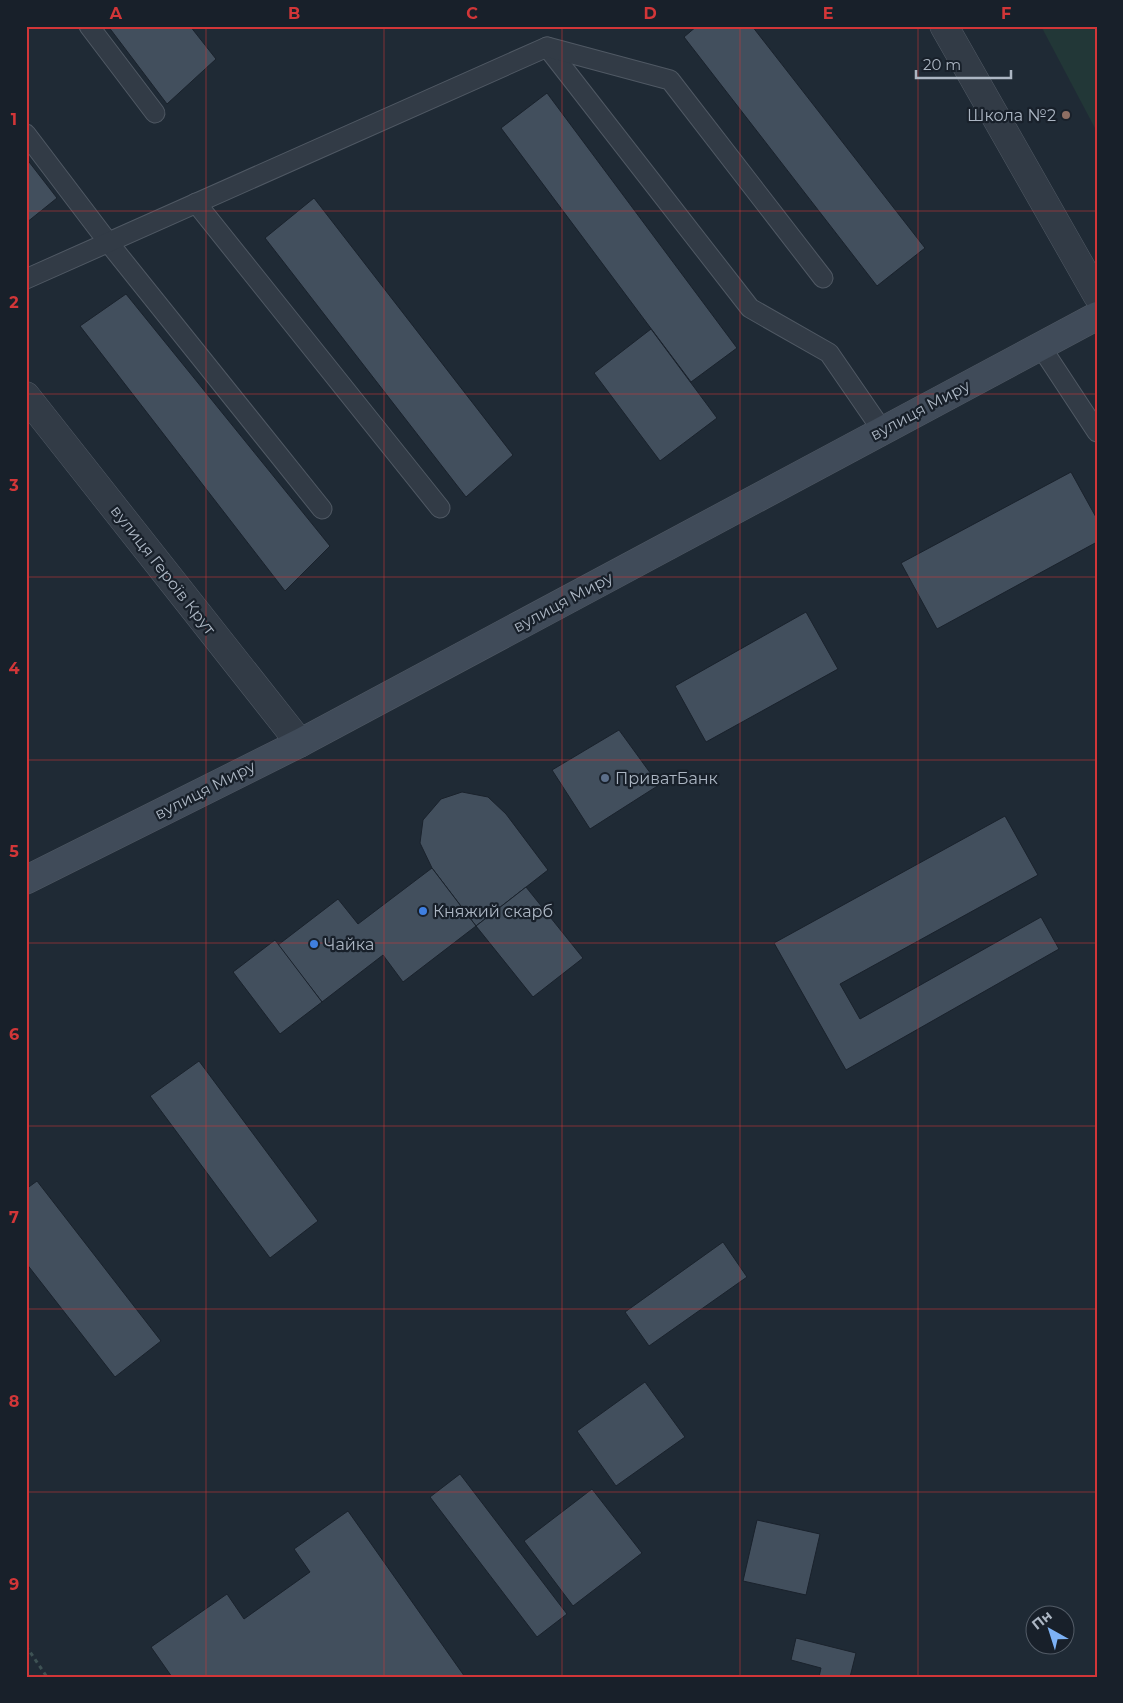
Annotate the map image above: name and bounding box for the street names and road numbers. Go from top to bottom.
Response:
street label: вулиця Миру [867,376,973,444]
street label: вулиця Героїв Крут [107,501,220,639]
street label: вулиця Миру [510,568,616,636]
street label: вулиця Миру [152,756,259,824]

